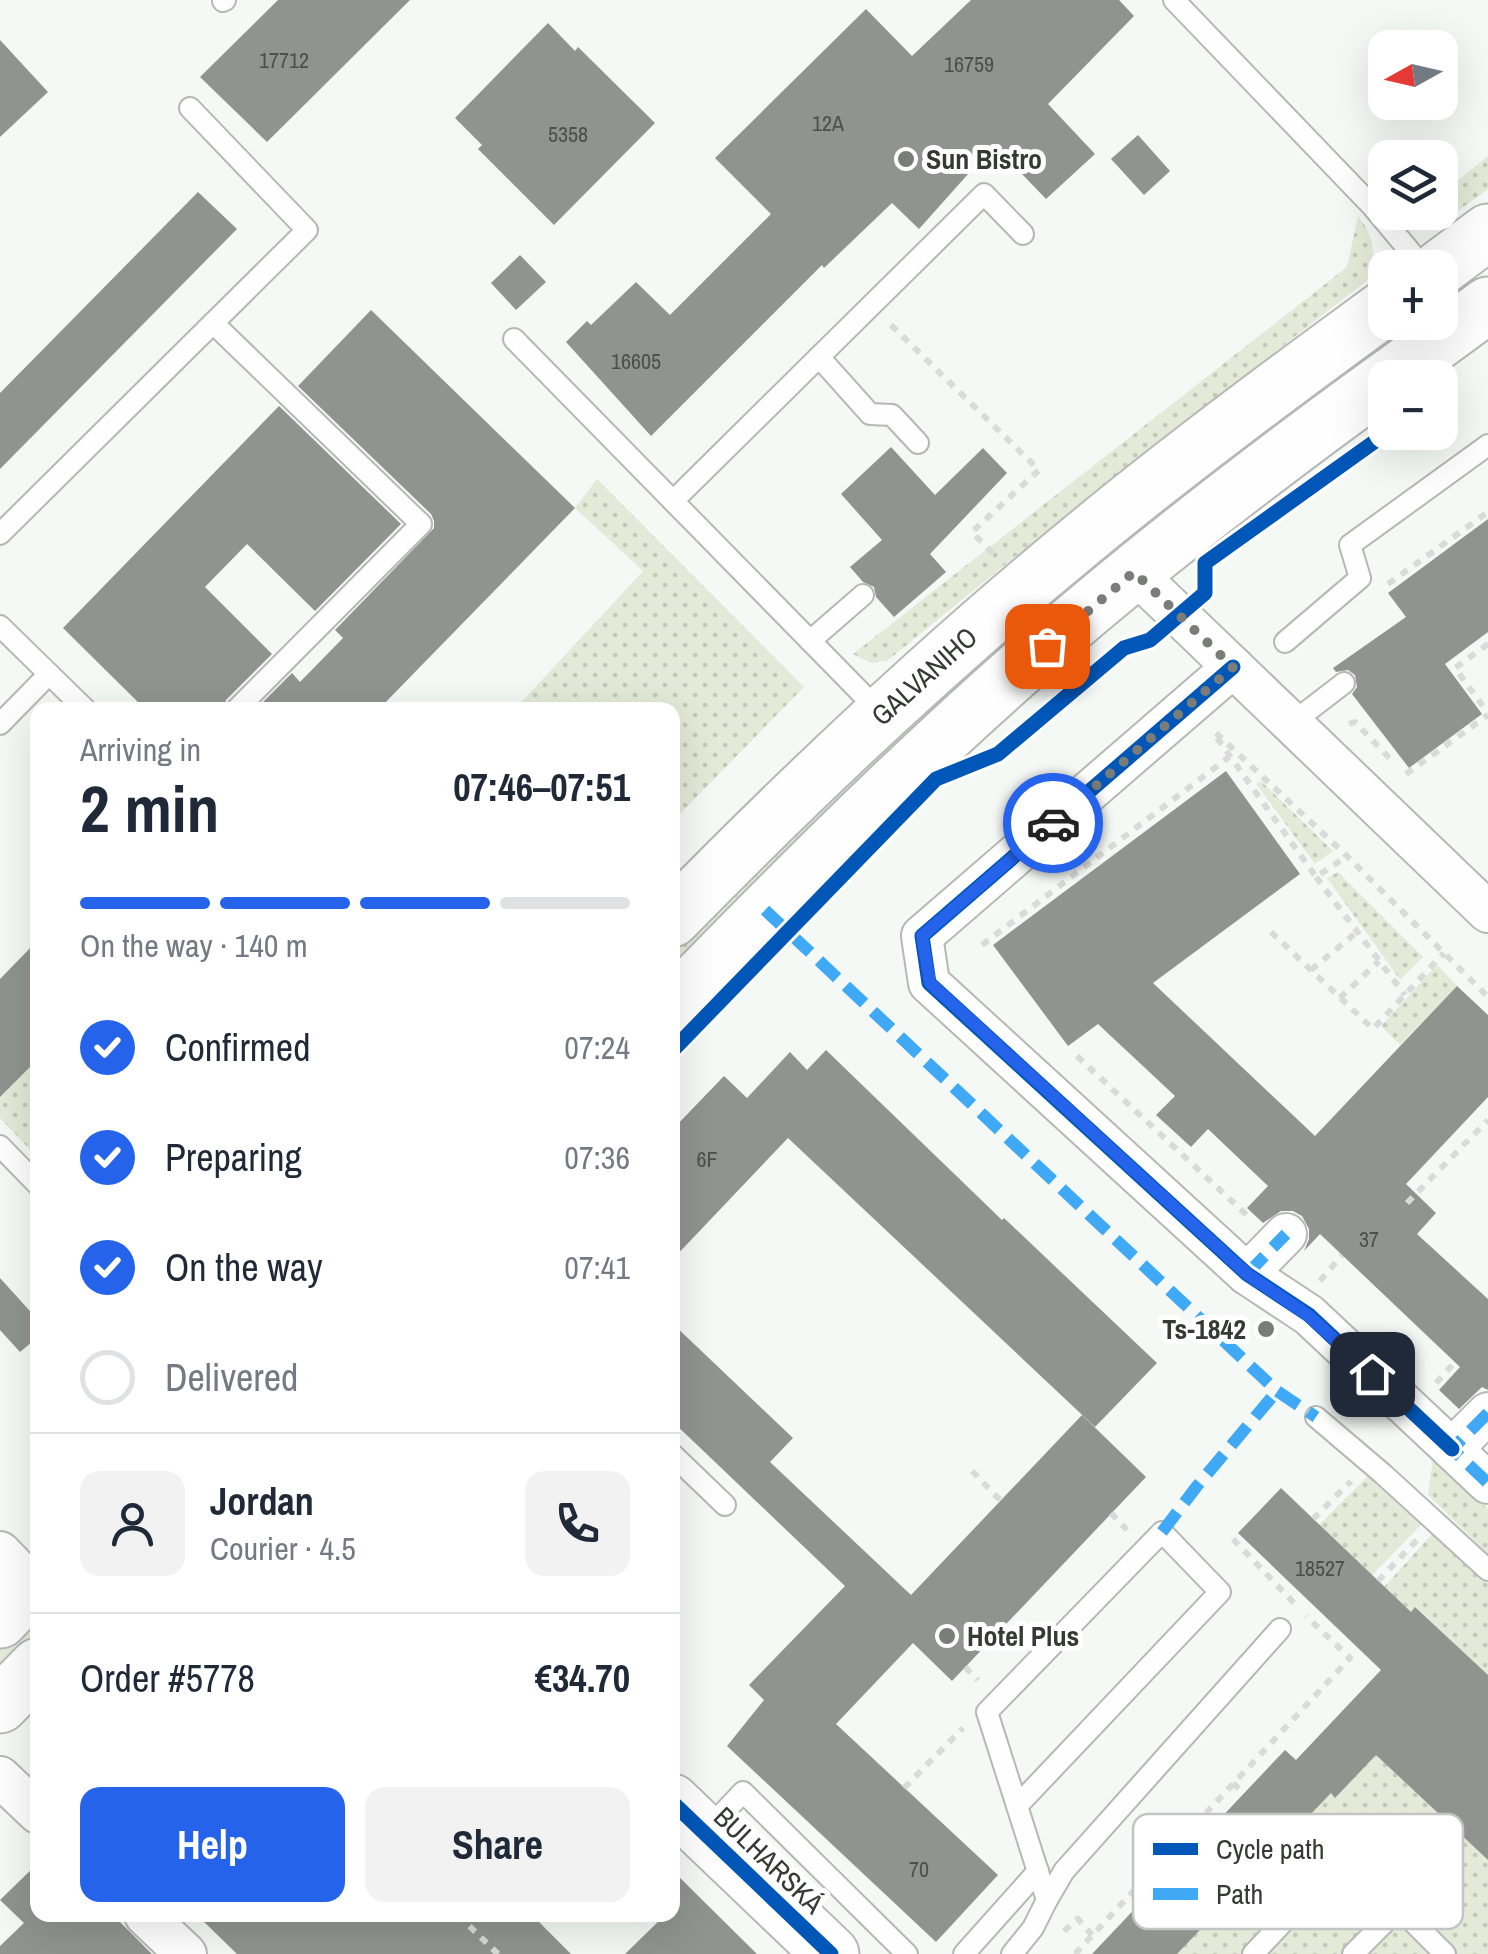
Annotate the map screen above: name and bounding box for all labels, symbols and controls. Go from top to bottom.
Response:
north arrow [1368,30,1458,120]
map controls [1368,30,1458,450]
house number: 17712 [259,45,309,75]
house number: 16759 [944,49,994,79]
house number: 12A [812,108,845,138]
house number: 5358 [548,119,588,149]
place label: Sun Bistro [926,140,1042,178]
button: layers [1368,140,1458,230]
marker: Sun Bistro [895,148,917,170]
button: + [1368,250,1458,340]
house number: 16605 [611,346,661,376]
button: − [1368,360,1458,450]
pin [1005,604,1090,689]
street label: GALVANIHO [863,618,985,734]
icon: bag [1020,619,1075,674]
text: Arriving in [80,728,201,771]
text: 07:46–07:51 [453,762,630,813]
text: 2 min [80,765,219,852]
courier [1003,773,1103,873]
icon: car [1026,796,1081,851]
text: On the way · 140 m [80,924,308,967]
icon: check [80,1020,135,1075]
text: Confirmed [165,1022,310,1073]
text: 07:24 [564,1026,630,1069]
icon: check [80,1130,135,1185]
text: Preparing [165,1132,302,1183]
text: 07:36 [564,1136,630,1179]
house number: 6F [696,1144,718,1174]
house number: 37 [1359,1224,1379,1254]
icon: check [80,1240,135,1295]
text: On the way [165,1242,323,1293]
text: 07:41 [564,1246,630,1289]
place label: Ts-1842 [1162,1310,1246,1348]
marker: Ts-1842 [1255,1318,1277,1340]
pin [1330,1332,1415,1417]
icon: home [1345,1347,1400,1402]
text: Delivered [165,1352,298,1403]
button: person [80,1471,185,1576]
button: phone [525,1471,630,1576]
text: Jordan [210,1476,314,1527]
text: Courier · 4.5 [210,1527,356,1570]
house number: 18527 [1295,1553,1345,1583]
place label: Hotel Plus [967,1617,1079,1655]
marker: Hotel Plus [936,1625,958,1647]
text: Order #5778 [80,1653,255,1704]
text: €34.70 [535,1653,630,1704]
button: Help [80,1787,345,1902]
button: Share [365,1787,630,1902]
street label: BULHARSKÁ [706,1798,833,1922]
legend [1133,1814,1463,1929]
text: Cycle path [1216,1830,1324,1868]
house number: 70 [909,1854,929,1884]
text: Path [1216,1875,1263,1913]

